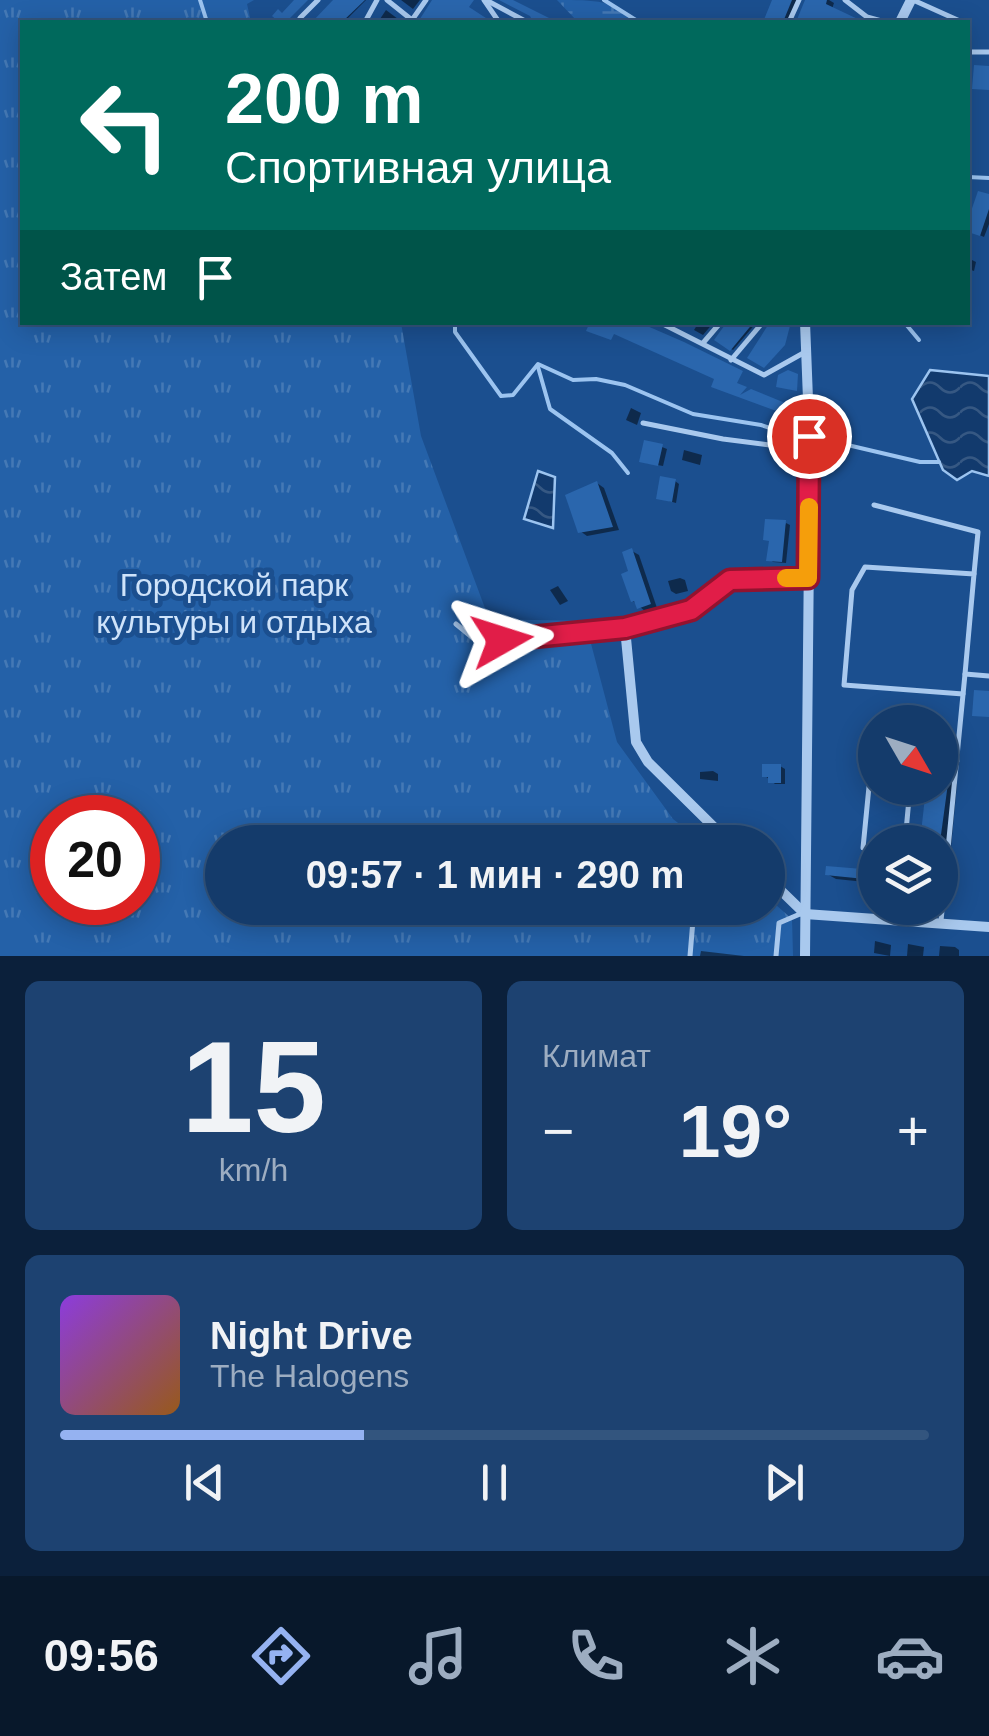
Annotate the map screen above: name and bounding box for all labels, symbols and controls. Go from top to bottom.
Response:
icon: left [60,60,190,190]
text: 200 m [225,60,423,138]
text: Спортивная улица [225,142,611,193]
icon: arrive [188,250,243,305]
text: Затем [60,256,168,298]
pin [767,394,852,479]
icon: arrive [782,409,837,464]
park label: Городской парк культуры и отдыха [96,567,372,640]
position arrow [450,588,554,692]
north arrow [858,705,958,805]
map controls [858,705,958,925]
speed limit sign: 20 [30,795,160,925]
button: layers [858,825,958,925]
text: 09:57 · 1 мин · 290 m [306,854,684,896]
text: 15 [181,1014,326,1160]
text: Климат [542,1038,651,1074]
text: 19° [679,1089,792,1173]
text: − [542,1100,574,1162]
text: + [897,1100,929,1162]
text: km/h [219,1152,288,1188]
text: Night Drive [210,1315,413,1357]
text: The Halogens [210,1358,409,1394]
icon: previous [177,1455,232,1510]
icon: pause [467,1455,522,1510]
icon: next [757,1455,812,1510]
icon: directions [246,1621,316,1691]
icon: music [403,1621,473,1691]
icon: phone [561,1621,631,1691]
icon: climate [718,1621,788,1691]
icon: car [875,1621,945,1691]
text: 09:56 [44,1630,159,1681]

